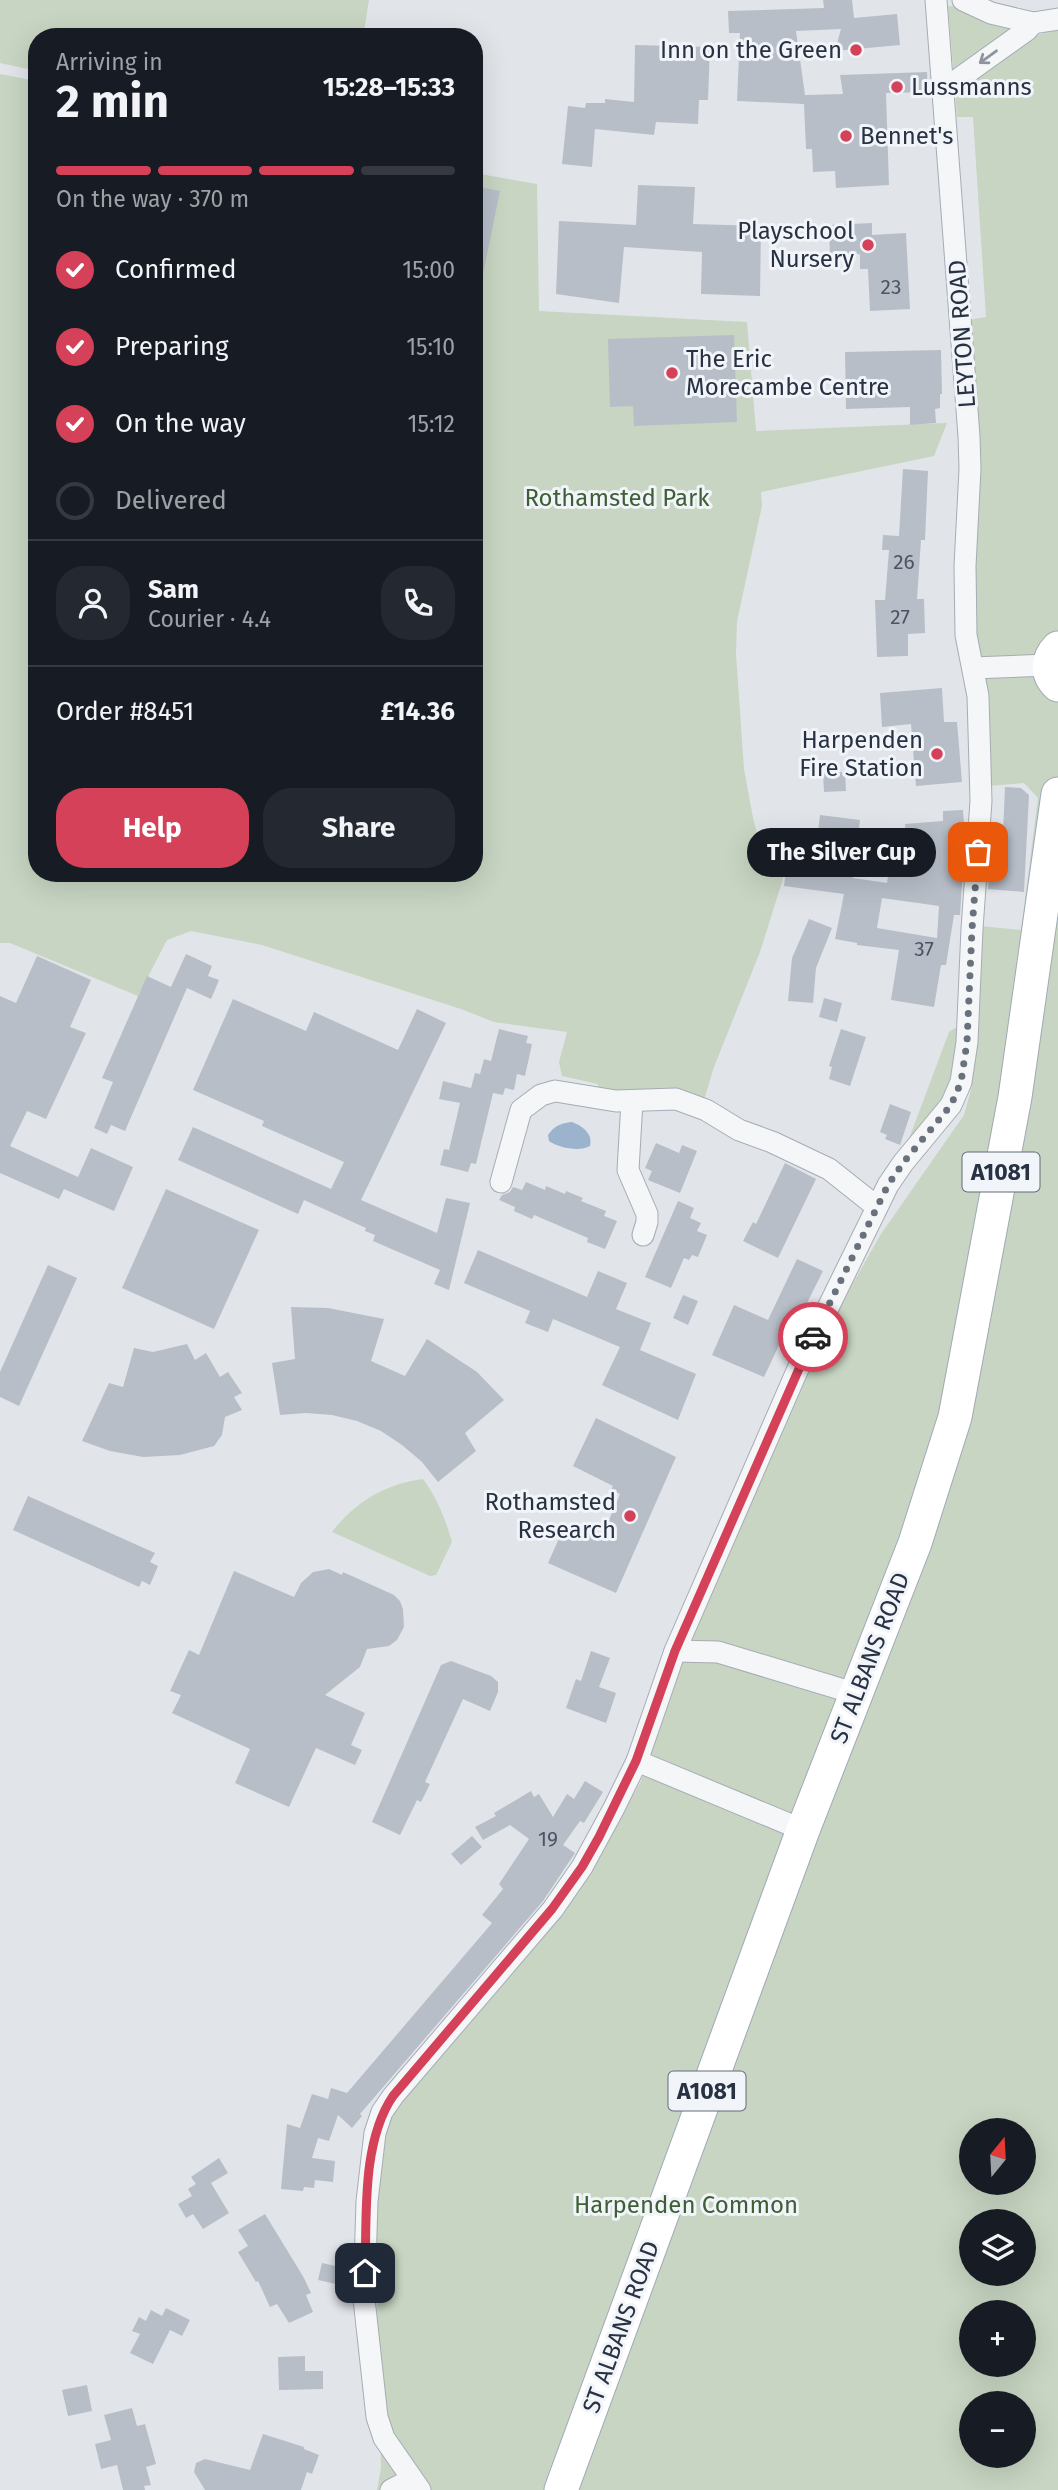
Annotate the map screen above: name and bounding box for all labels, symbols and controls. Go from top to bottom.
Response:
place label: Inn on the Green [660,36,842,64]
marker: Inn on the Green [848,42,864,58]
text: Arriving in [56,48,163,76]
one-way arrow [979,49,998,64]
text: 15:28–15:33 [323,72,455,103]
place label: Lussmanns [911,73,1032,101]
text: 2 min [56,74,169,129]
marker: Lussmanns [889,79,905,95]
place label: Bennet's [860,122,953,150]
marker: Bennet's [838,128,854,144]
text: On the way · 370 m [56,185,249,213]
place label: Playschool Nursery [737,217,854,273]
marker: Playschool Nursery [860,237,876,253]
icon: check [56,251,94,289]
text: Confirmed [115,254,236,285]
text: 15:00 [402,256,455,284]
street label: LEYTON ROAD [943,259,981,409]
house number: 23 [881,274,901,300]
icon: check [56,328,94,366]
text: Preparing [115,331,228,362]
text: 15:10 [406,333,455,361]
place label: The Eric Morecambe Centre [686,345,889,401]
marker: The Eric Morecambe Centre [664,365,680,381]
icon: check [56,405,94,443]
text: On the way [115,408,246,439]
text: 15:12 [408,410,455,438]
park label: Rothamsted Park [524,484,710,512]
text: Delivered [115,485,227,516]
house number: 26 [893,549,915,575]
button: person [56,566,130,640]
button: phone [381,566,455,640]
text: Sam [148,574,199,605]
house number: 27 [890,604,910,630]
text: Courier · 4.4 [148,605,271,633]
text: Order #8451 [56,696,194,727]
text: £14.36 [380,696,455,727]
place label: Harpenden Fire Station [799,726,923,782]
marker: Harpenden Fire Station [929,746,945,762]
button: Help [56,788,249,868]
button: Share [263,788,455,868]
pin [948,822,1008,882]
callout: The Silver Cup [747,828,936,876]
icon: bag [959,833,997,871]
text: The Silver Cup [767,838,916,866]
house number: 37 [914,936,934,962]
road number: A1081 [962,1152,1040,1191]
courier [778,1302,848,1372]
icon: car [794,1318,832,1356]
place label: Rothamsted Research [485,1488,616,1544]
marker: Rothamsted Research [622,1508,638,1524]
street label: ST ALBANS ROAD [825,1569,915,1747]
house number: 19 [538,1826,558,1852]
road number: A1081 [668,2072,746,2110]
north arrow [959,2118,1036,2194]
map controls [959,2118,1036,2468]
park label: Harpenden Common [574,2191,798,2219]
button: layers [959,2209,1036,2286]
street label: ST ALBANS ROAD [577,2237,665,2417]
pin [335,2243,395,2303]
icon: home [346,2254,384,2292]
button: + [959,2300,1036,2377]
button: − [959,2391,1036,2468]

